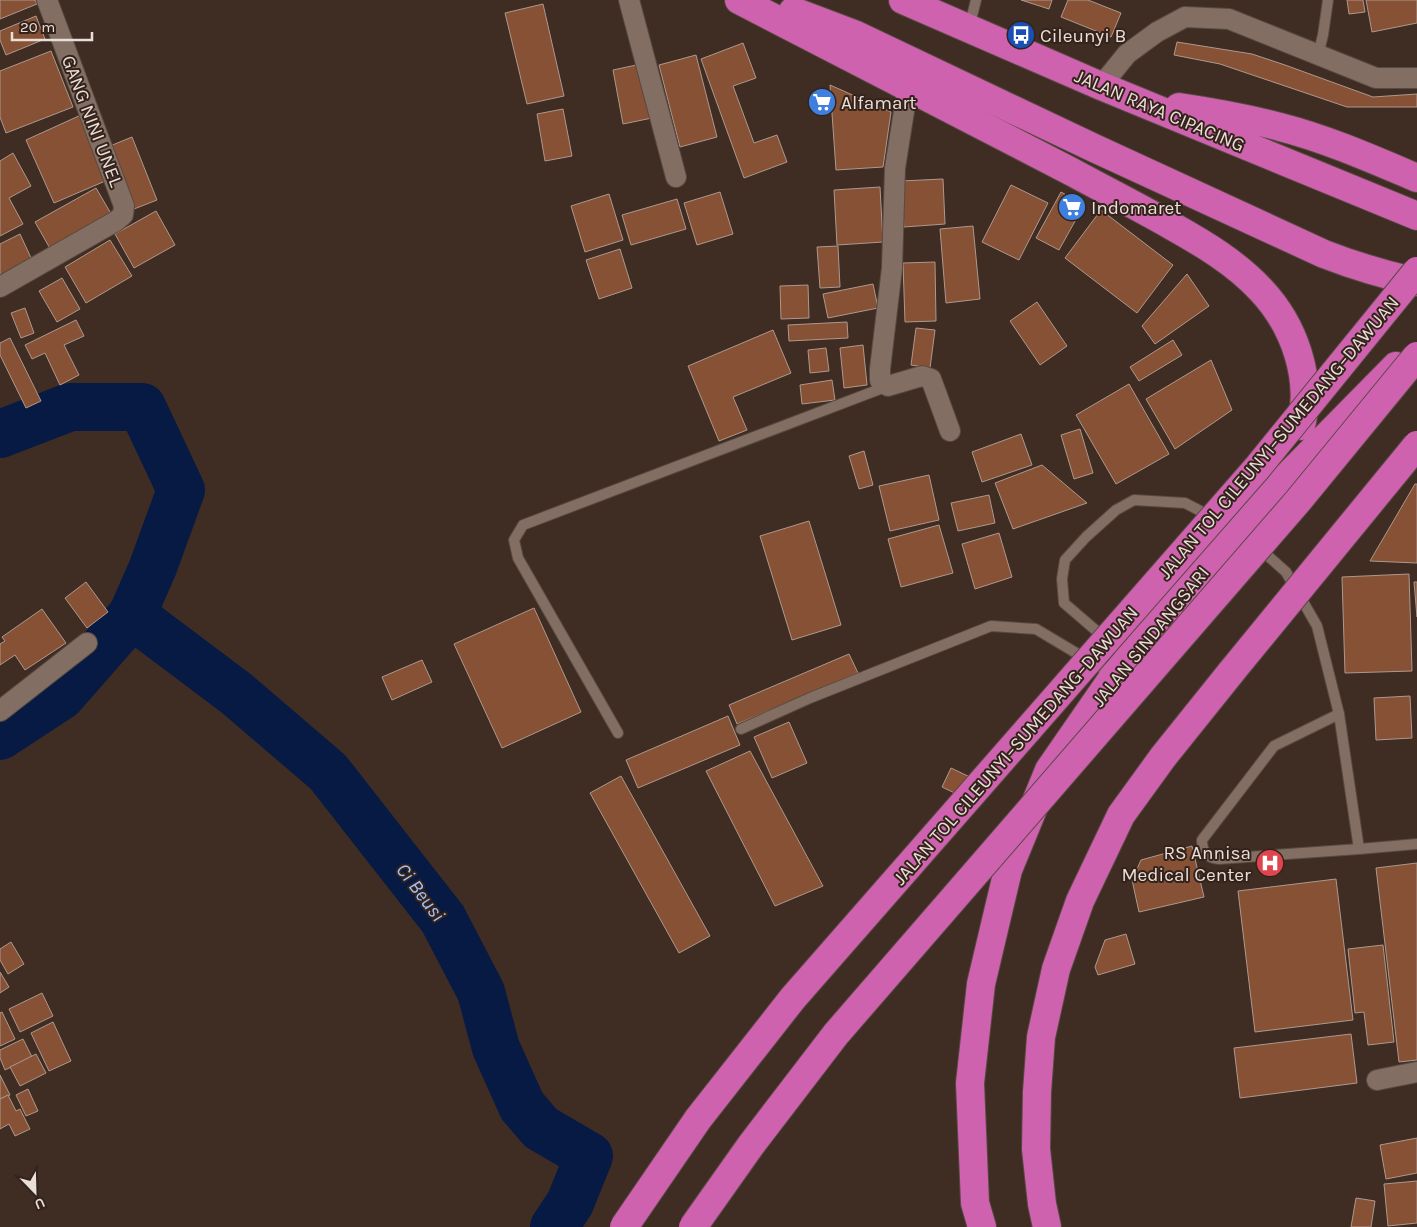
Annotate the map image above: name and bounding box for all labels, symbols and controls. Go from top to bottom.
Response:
scale bar [12,10,92,42]
text: 20 m [20,18,55,36]
bus stop icon: Cileunyi B [1006,20,1036,50]
place label: Cileunyi B [1040,25,1126,47]
street label: GANG NINI UNEL [57,53,127,190]
street label: JALAN RAYA CIPACING [1071,65,1248,157]
supermarket icon: Alfamart [807,87,837,117]
place label: Alfamart [841,92,916,114]
supermarket icon: Indomaret [1057,192,1087,222]
place label: Indomaret [1091,197,1181,219]
street label: JALAN TOL CILEUNYI–SUMEDANG–DAWUAN [1154,292,1404,583]
street label: JALAN SINDANGSARI [1088,562,1214,711]
street label: JALAN TOL CILEUNYI–SUMEDANG–DAWUAN [889,602,1143,890]
place label: RS Annisa Medical Center [1121,842,1251,886]
hospital icon: RS Annisa Medical Center [1255,848,1285,878]
water label: Ci Beusi [391,859,450,926]
north arrow [10,1167,60,1217]
text: U [32,1194,48,1213]

